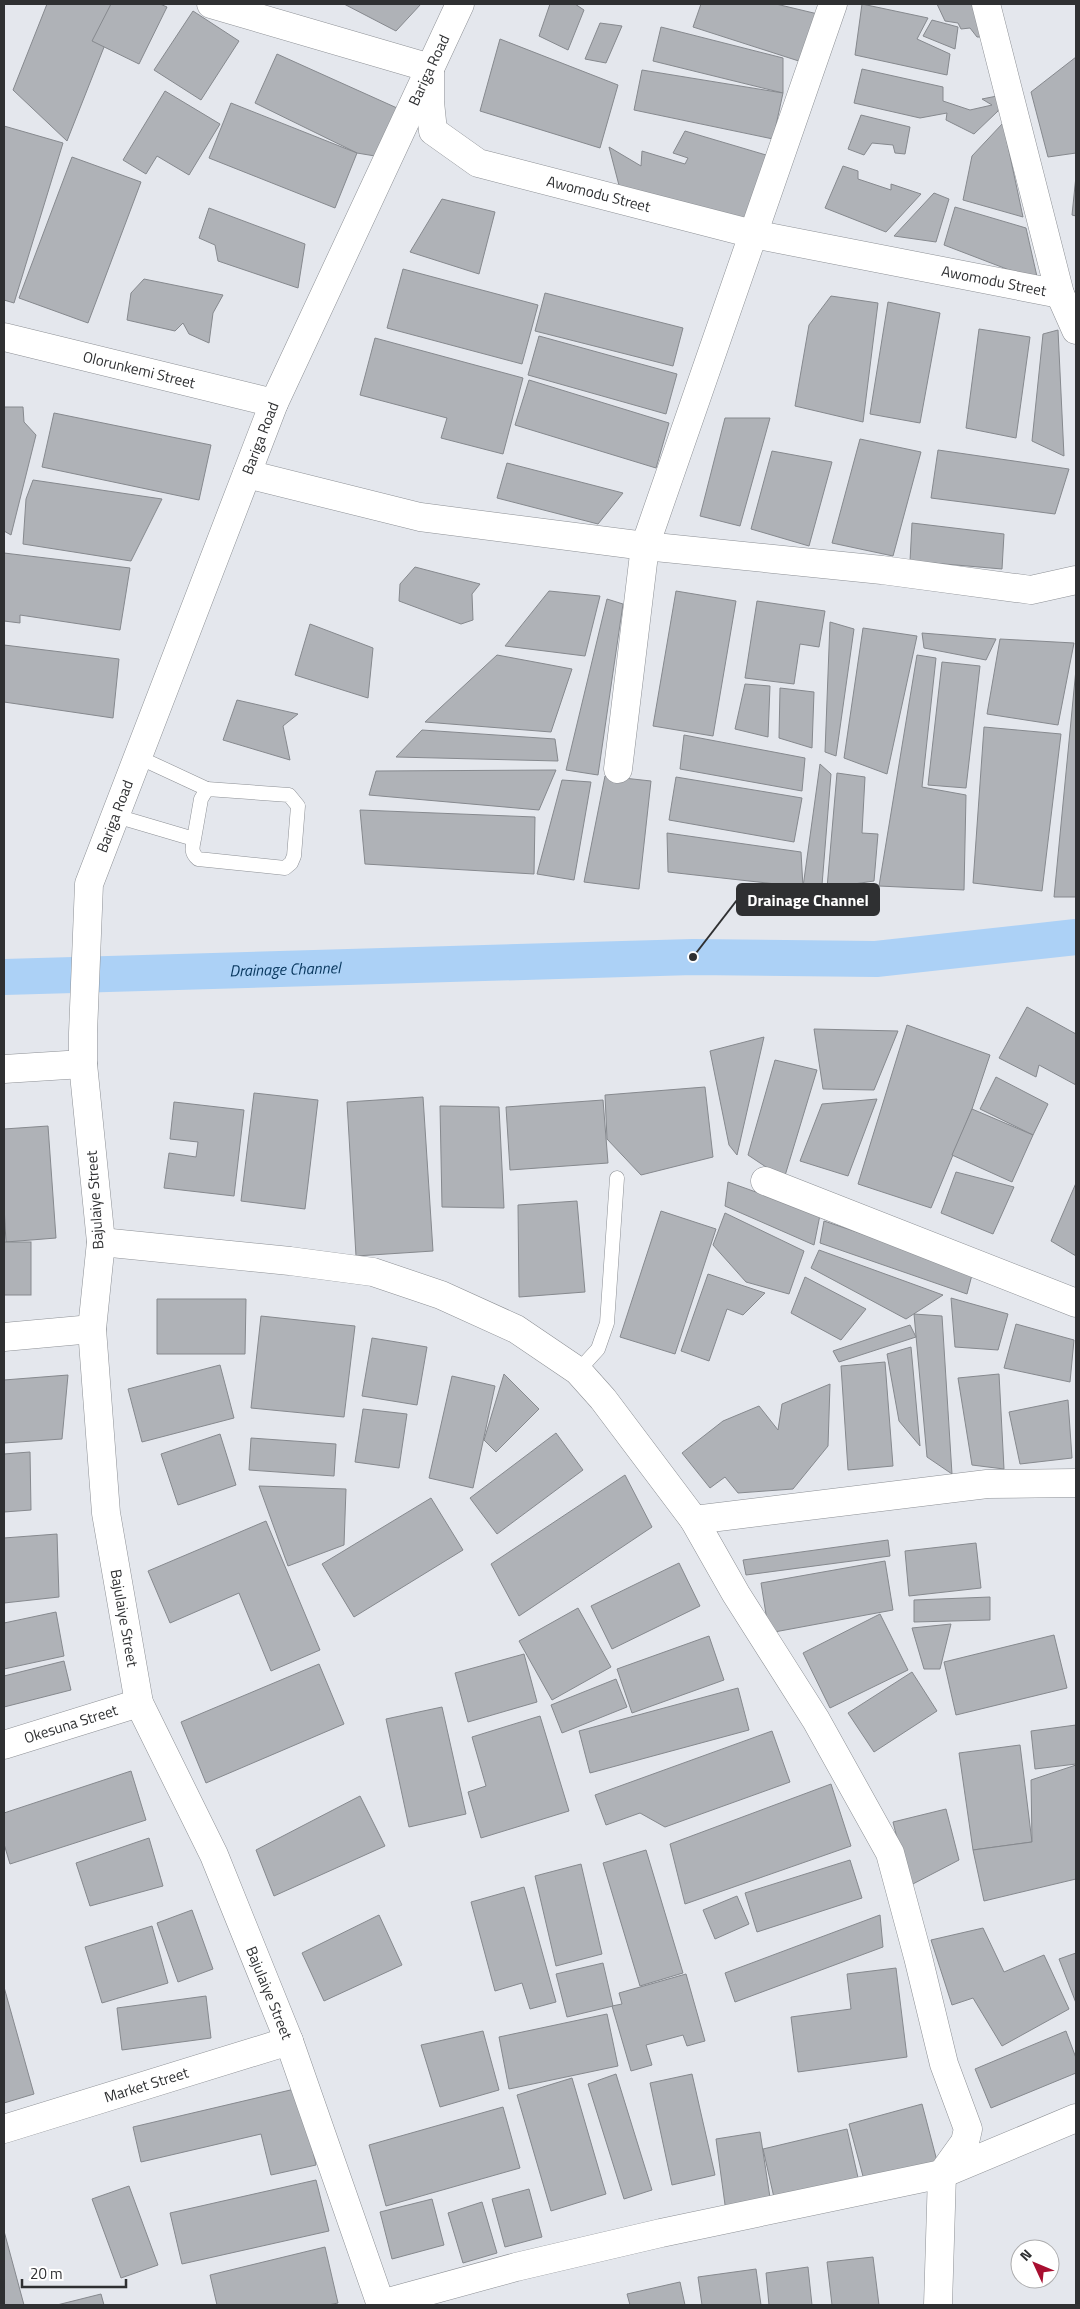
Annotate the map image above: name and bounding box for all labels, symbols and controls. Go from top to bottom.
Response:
street label: Bariga Road [402,31,455,109]
street label: Awomodu Street [544,169,654,218]
street label: Awomodu Street [940,259,1049,302]
street label: Olorunkemi Street [81,345,198,395]
street label: Bariga Road [236,398,284,478]
street label: Bariga Road [90,776,139,856]
callout: Drainage Channel [737,884,879,915]
text: Drainage Channel [747,888,869,912]
water label: Drainage Channel [229,955,342,982]
street label: Bajulaiye Street [80,1149,109,1250]
street label: Bajulaiye Street [105,1567,145,1669]
street label: Okesuna Street [21,1698,121,1749]
street label: Bajulaiye Street [240,1943,299,2044]
street label: Market Street [101,2061,192,2108]
north arrow [1010,2239,1060,2289]
text: N [1014,2244,1036,2265]
scale bar [22,2256,126,2288]
text: 20 m [30,2262,63,2285]

